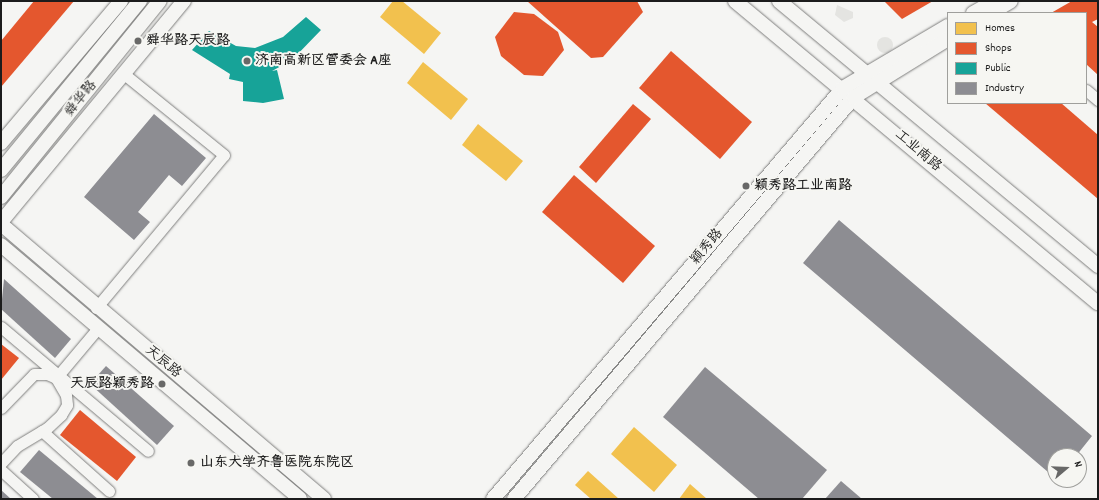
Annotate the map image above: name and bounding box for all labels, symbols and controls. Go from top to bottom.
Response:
legend [947,12,1087,104]
text: Homes [985,20,1015,37]
place label: 舜华路天辰路 [146,33,230,49]
marker: 舜华路天辰路 [133,36,143,46]
text: Shops [985,40,1012,57]
place label: 济南高新区管委会 A座 [255,53,392,69]
marker: 济南高新区管委会 A座 [242,56,252,66]
text: Public [985,60,1011,77]
street label: 舜华路 [61,77,101,121]
text: Industry [985,80,1024,97]
street label: 工业南路 [891,127,945,175]
place label: 颖秀路工业南路 [754,178,852,194]
marker: 颖秀路工业南路 [741,181,751,191]
street label: 颖秀路 [687,226,727,268]
street label: 天辰路 [142,342,184,382]
place label: 天辰路颖秀路 [70,376,154,392]
marker: 天辰路颖秀路 [157,379,167,389]
north arrow [1047,448,1087,488]
place label: 山东大学齐鲁医院东院区 [200,455,354,471]
marker: 山东大学齐鲁医院东院区 [185,457,197,469]
text: N [1069,459,1086,470]

